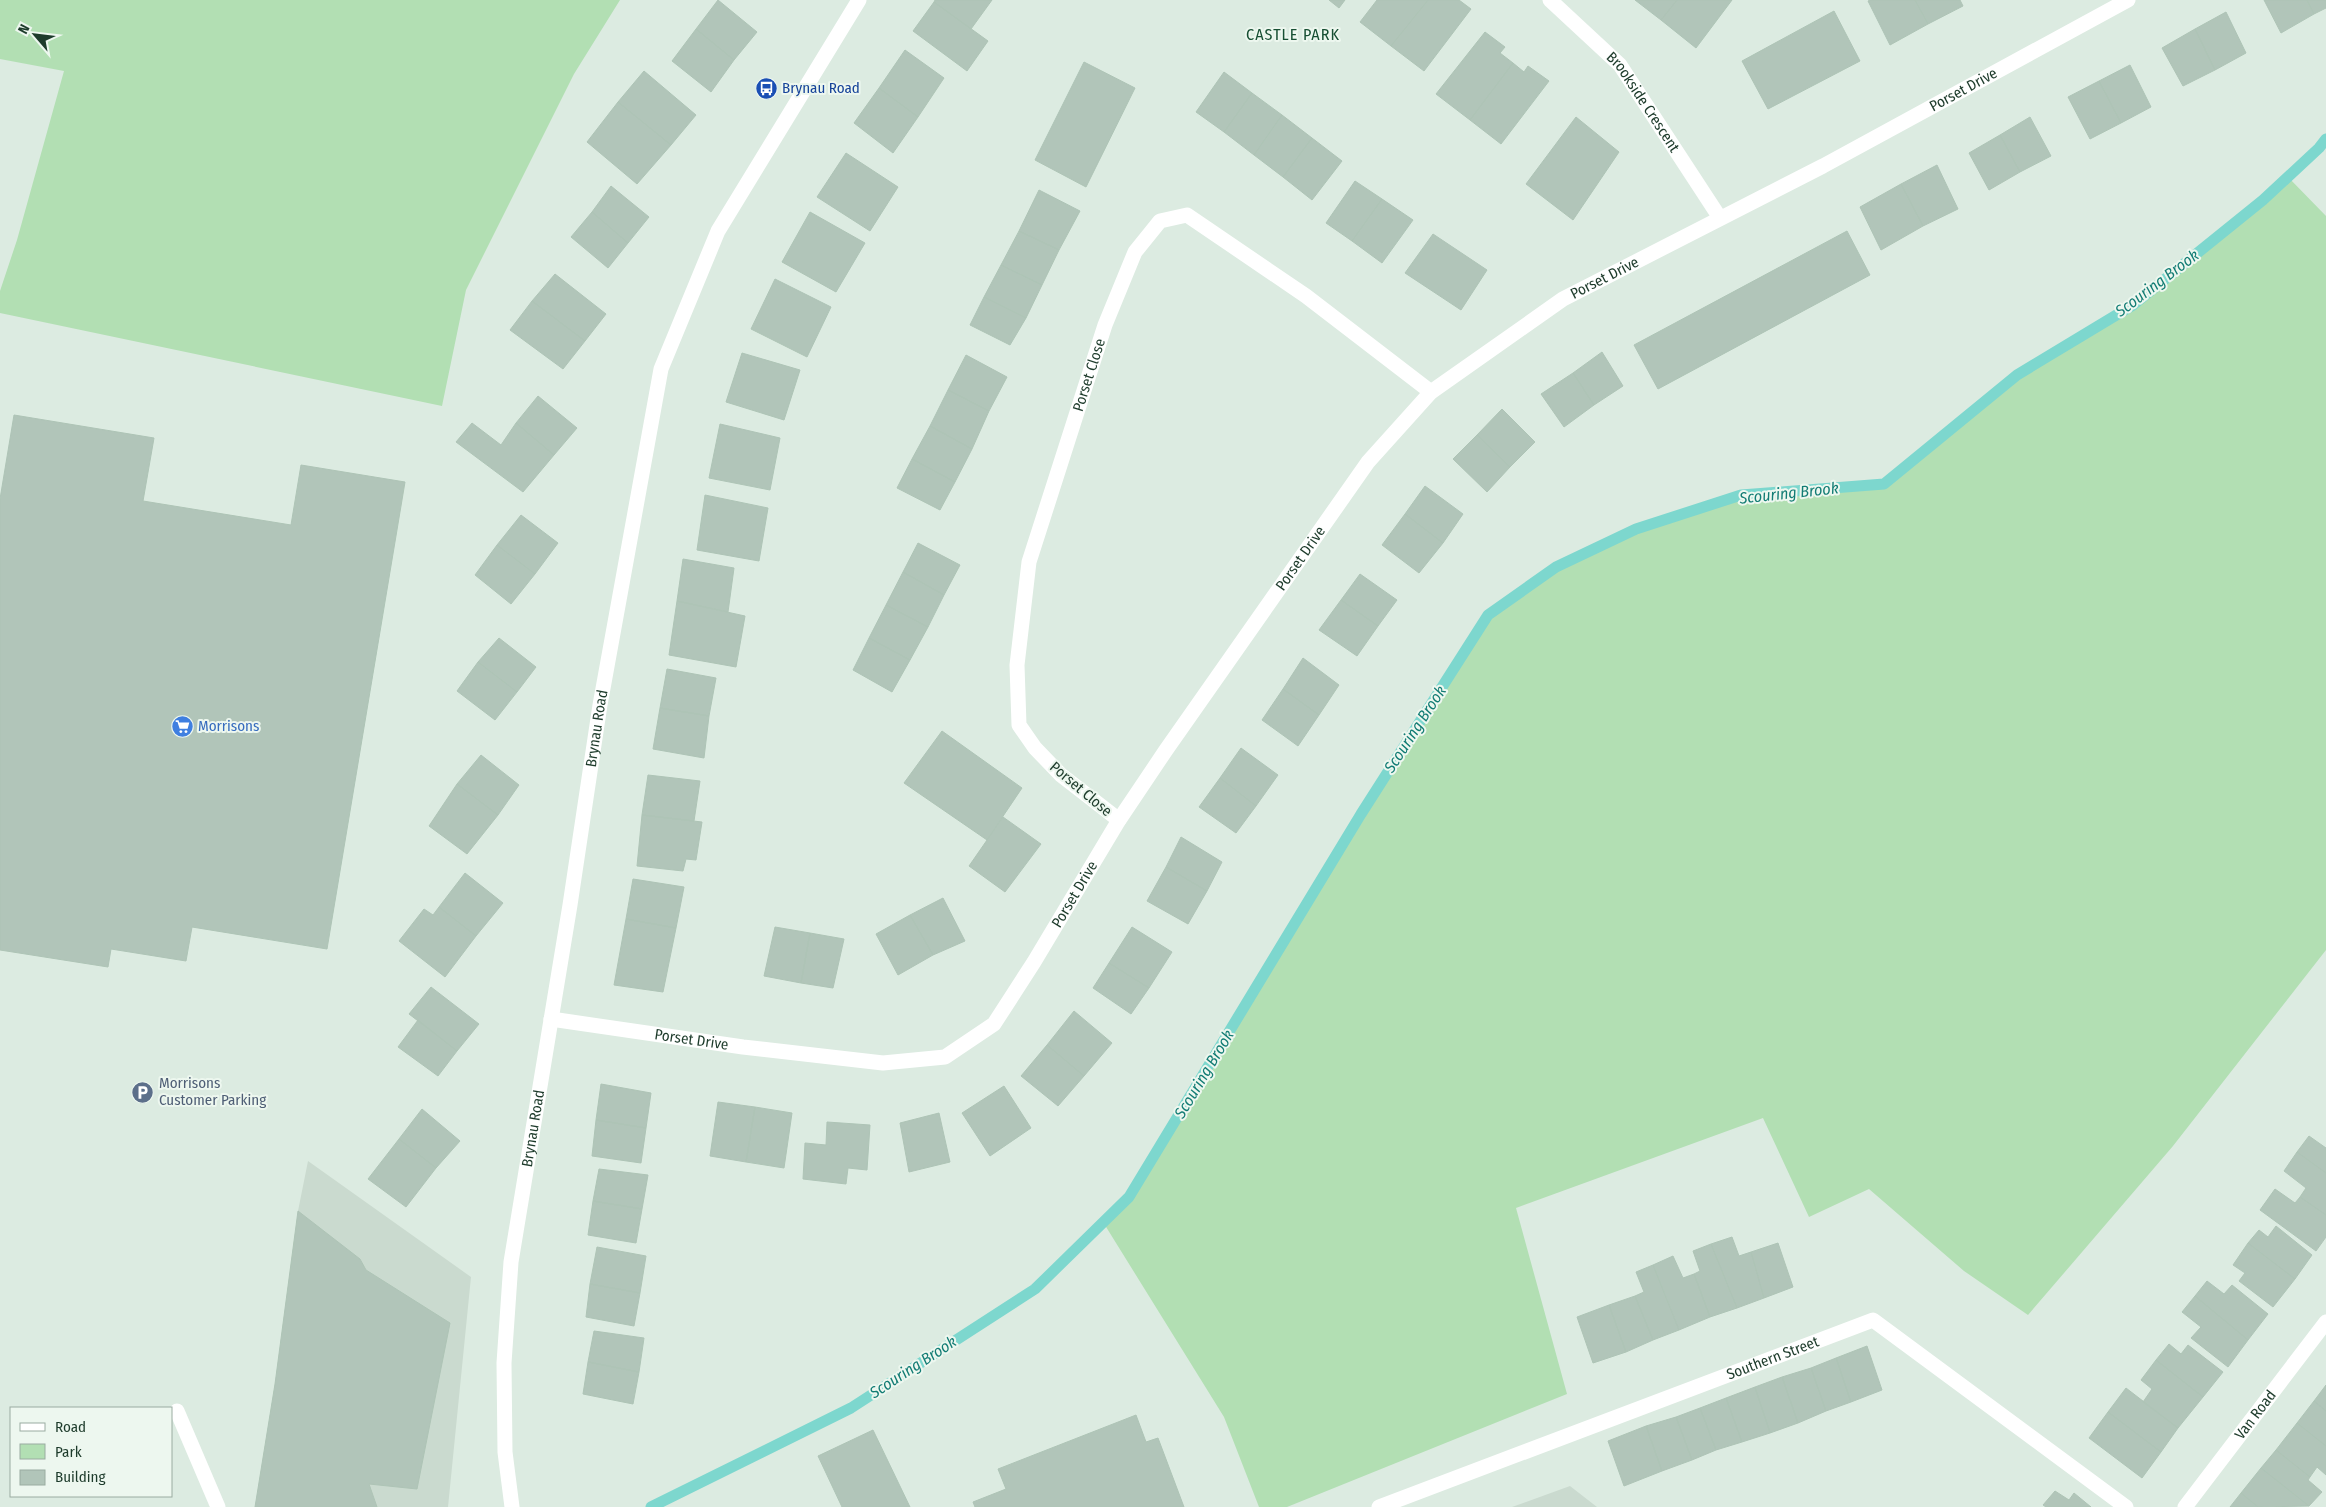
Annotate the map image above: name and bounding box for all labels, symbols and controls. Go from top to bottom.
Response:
north arrow [10,10,60,60]
text: N [14,21,33,37]
district label: CASTLE PARK [1246,25,1340,44]
street label: Brookside Crescent [1603,48,1683,156]
street label: Porset Drive [1926,64,2000,115]
bus stop icon: Brynau Road [754,76,778,100]
place label: Brynau Road [782,79,860,97]
water label: Scouring Brook [2111,245,2203,321]
street label: Porset Drive [1567,253,1642,303]
street label: Porset Close [1069,336,1109,414]
water label: Scouring Brook [1738,478,1840,508]
street label: Porset Drive [1272,523,1329,594]
water label: Scouring Brook [1379,682,1450,777]
street label: Brynau Road [582,688,612,768]
supermarket icon: Morrisons [170,714,194,738]
place label: Morrisons [198,717,259,735]
street label: Porset Close [1046,758,1116,820]
street label: Porset Drive [1048,858,1101,931]
street label: Porset Drive [653,1025,730,1054]
water label: Scouring Brook [1170,1026,1238,1122]
place label: Morrisons Customer Parking [159,1074,266,1109]
parking icon: Morrisons Customer Parking [131,1080,155,1104]
street label: Brynau Road [518,1089,548,1168]
water label: Scouring Brook [865,1332,960,1403]
street label: Southern Street [1724,1332,1821,1384]
street label: Van Road [2231,1387,2280,1443]
legend [10,1407,172,1497]
text: Road [55,1418,86,1436]
text: Park [55,1443,82,1461]
text: Building [55,1468,106,1486]

